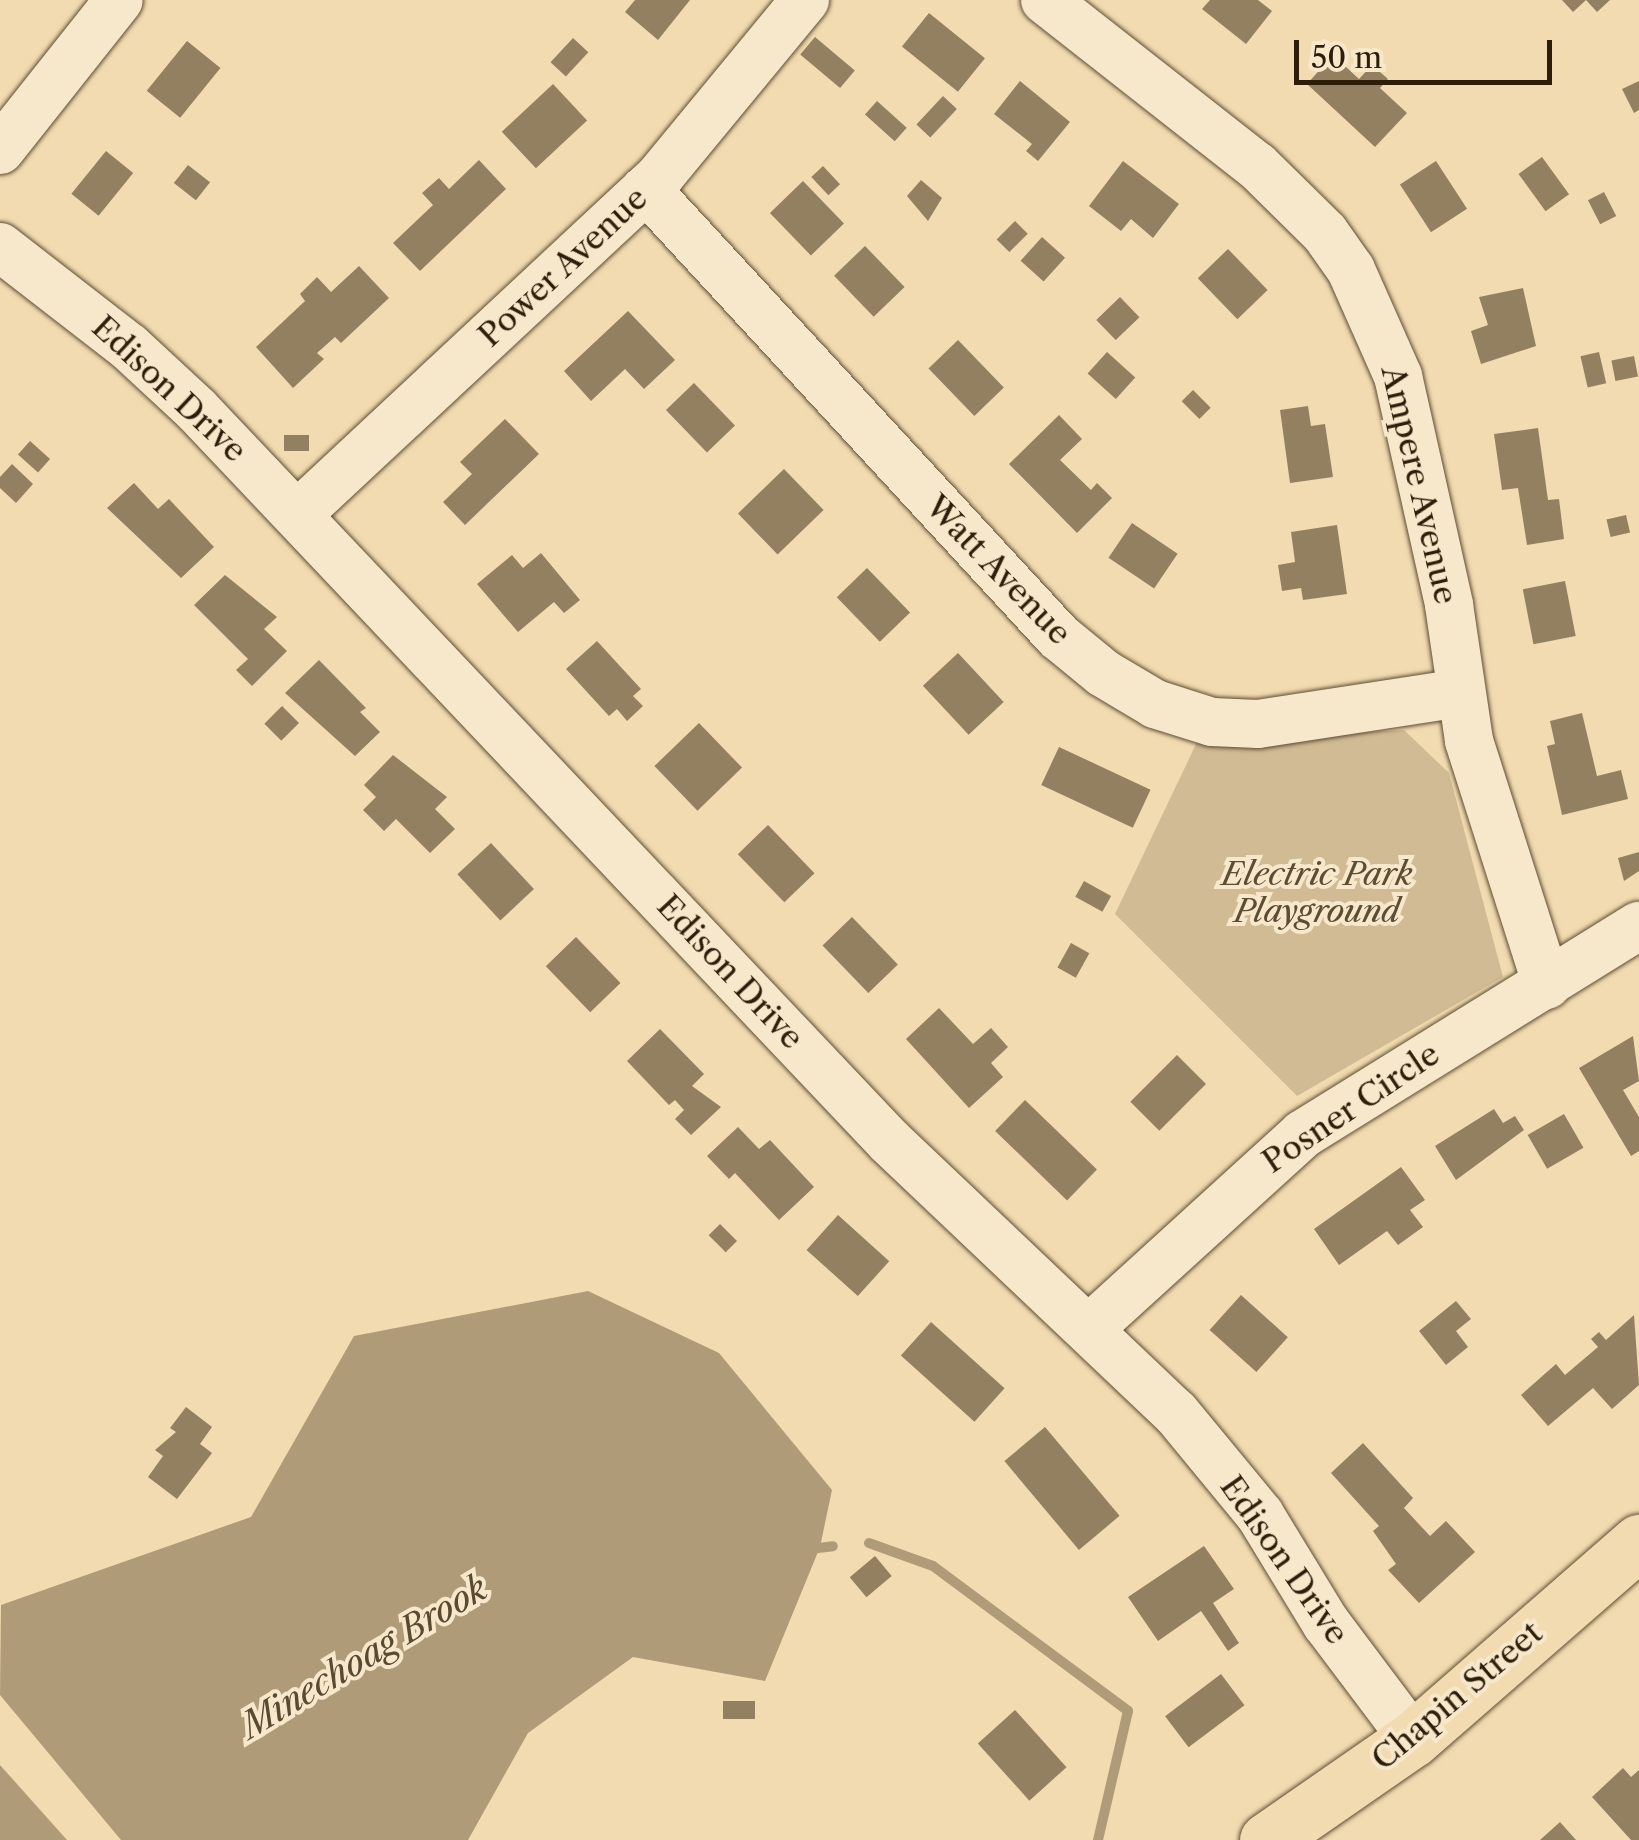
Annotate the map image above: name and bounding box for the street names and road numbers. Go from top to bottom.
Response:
street label: Power Avenue [470,179,656,355]
street label: Edison Drive [84,308,254,470]
street label: Ampere Avenue [1373,362,1465,608]
street label: Watt Avenue [917,487,1079,653]
street label: Edison Drive [649,887,811,1057]
street label: Posner Circle [1255,1035,1447,1181]
street label: Edison Drive [1212,1468,1356,1652]
street label: Chapin Street [1364,1614,1550,1778]

